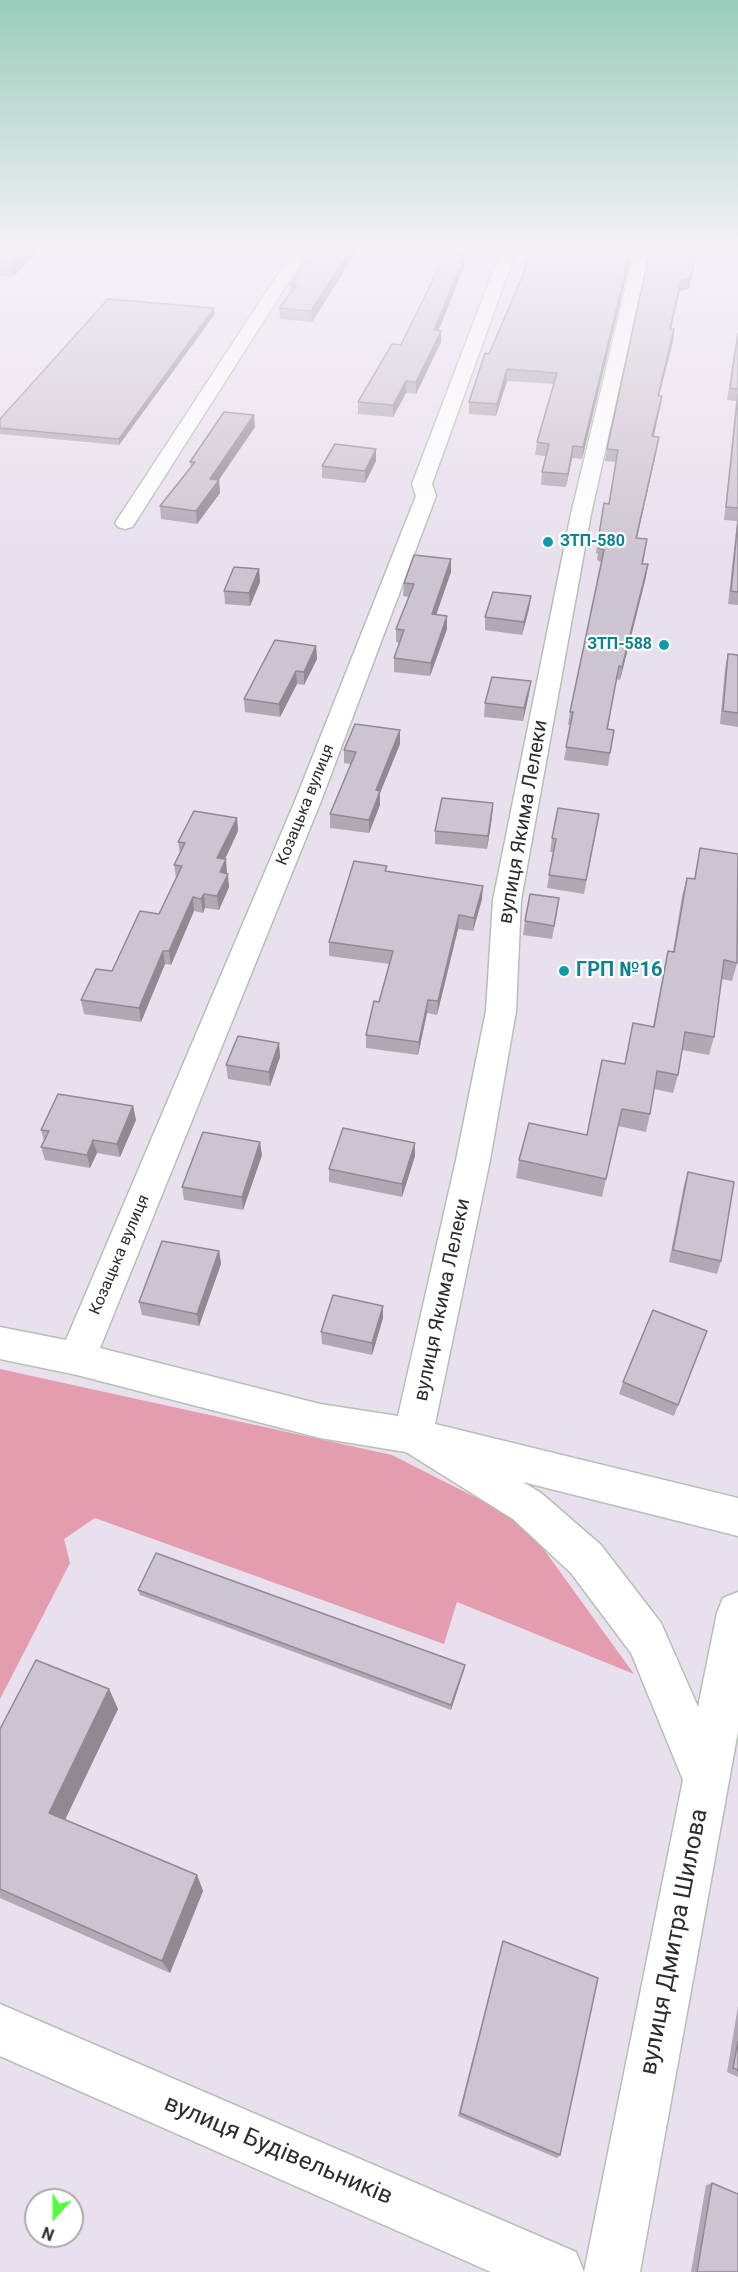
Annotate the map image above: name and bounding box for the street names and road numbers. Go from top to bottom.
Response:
street label: вулиця Якима Лелеки [494,718,554,926]
street label: Козацька вулиця [273,742,339,868]
street label: Козацька вулиця [86,1192,154,1318]
street label: вулиця Якима Лелеки [410,1197,476,1403]
street label: вулиця Дмитра Шилова [635,1807,715,2077]
street label: вулиця Будівельників [159,2090,397,2212]

